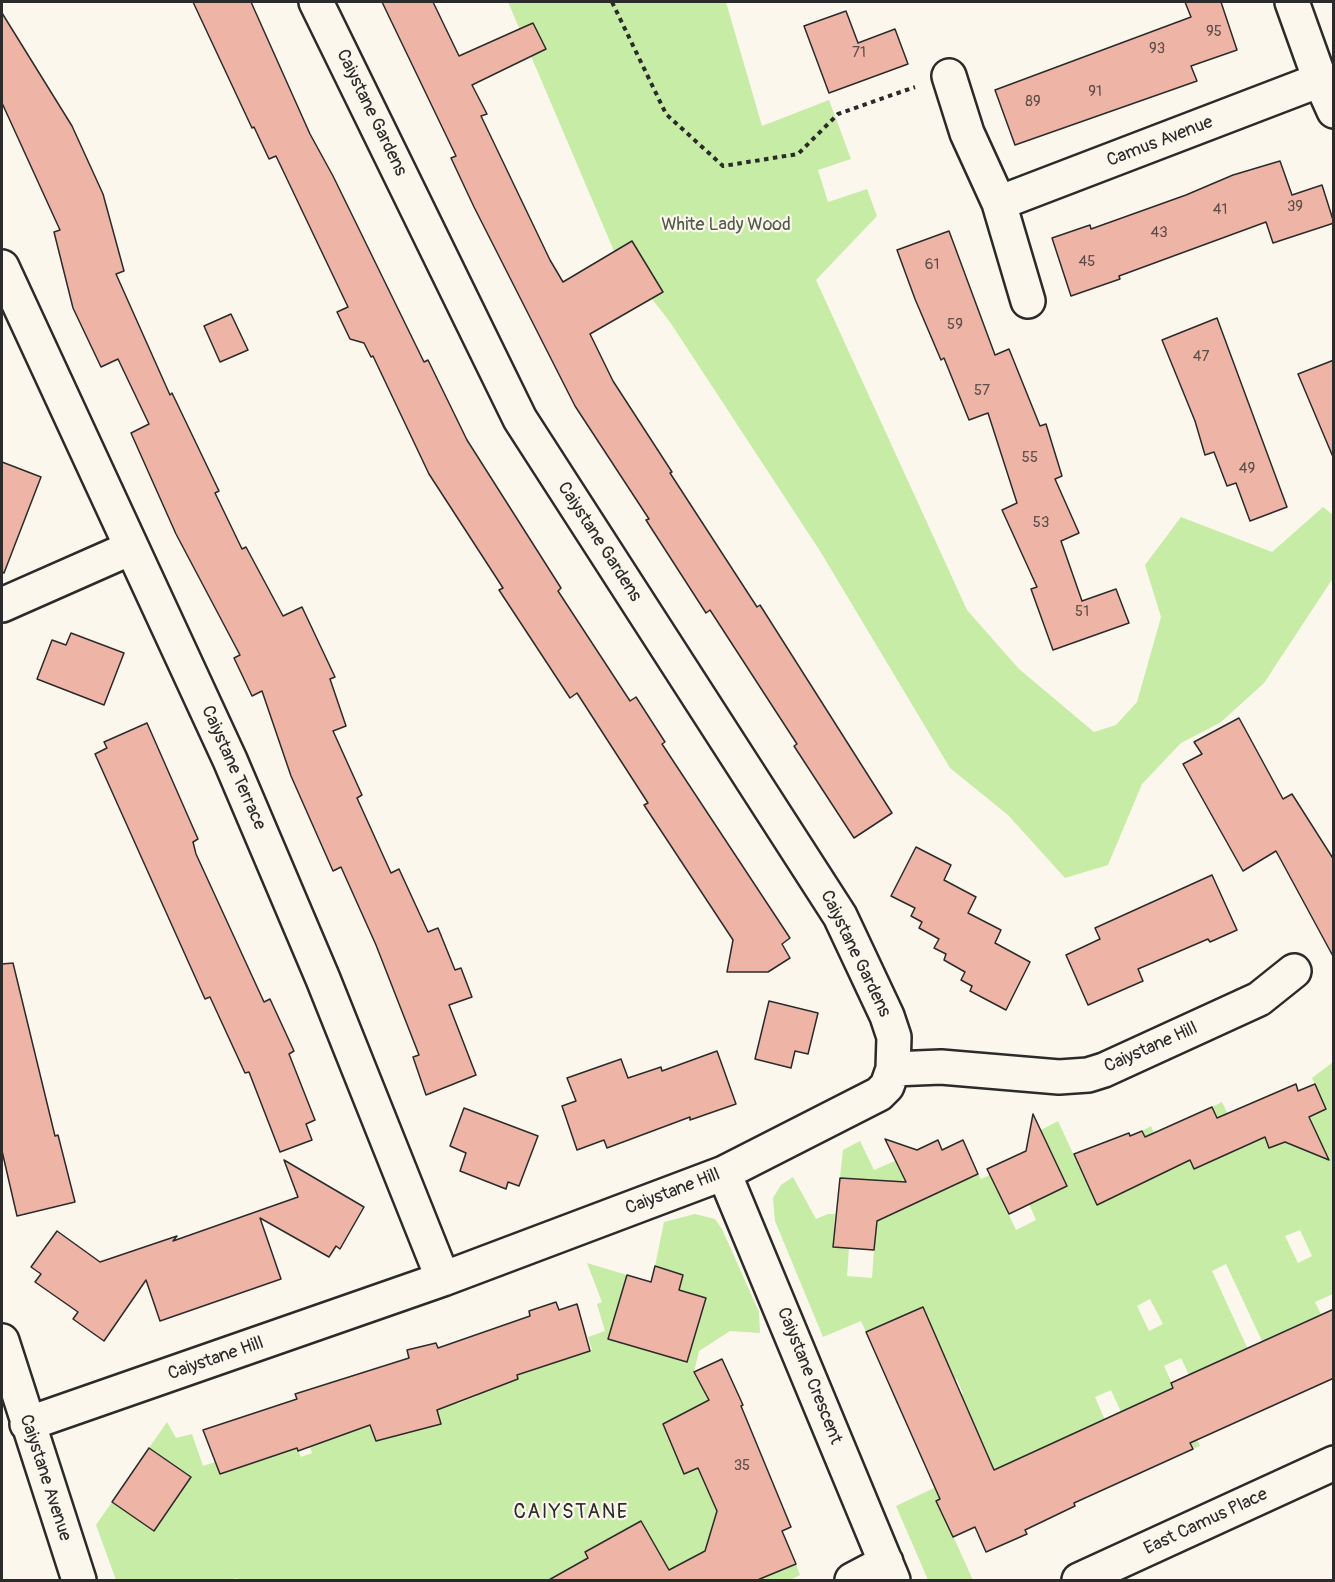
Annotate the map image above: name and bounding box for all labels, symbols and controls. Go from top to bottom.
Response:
house number: 95 [1206,23,1222,41]
house number: 93 [1149,40,1165,58]
house number: 71 [852,44,866,62]
street label: Caiystane Gardens [331,46,411,180]
house number: 91 [1088,83,1102,101]
house number: 89 [1025,93,1041,111]
street label: Camus Avenue [1104,112,1216,172]
house number: 39 [1287,198,1303,216]
house number: 41 [1213,201,1227,219]
park label: White Lady Wood [661,214,791,236]
house number: 43 [1150,224,1168,242]
house number: 45 [1079,253,1095,271]
house number: 61 [925,256,939,274]
house number: 59 [947,316,963,334]
house number: 47 [1193,348,1209,366]
house number: 57 [974,382,990,400]
house number: 55 [1022,449,1038,467]
house number: 49 [1239,460,1255,478]
street label: Caiystane Gardens [552,478,646,606]
house number: 53 [1033,514,1049,532]
house number: 51 [1075,603,1089,621]
street label: Caiystane Terrace [196,703,270,833]
street label: Caiystane Gardens [815,887,895,1021]
street label: Caiystane Hill [1101,1018,1201,1078]
street label: Caiystane Hill [623,1164,723,1220]
street label: Caiystane Crescent [772,1305,846,1447]
street label: Caiystane Hill [165,1333,267,1385]
street label: Caiystane Avenue [14,1412,76,1544]
house number: 35 [734,1457,750,1475]
street label: East Camus Place [1141,1484,1271,1560]
district label: CAIYSTANE [513,1501,629,1525]

